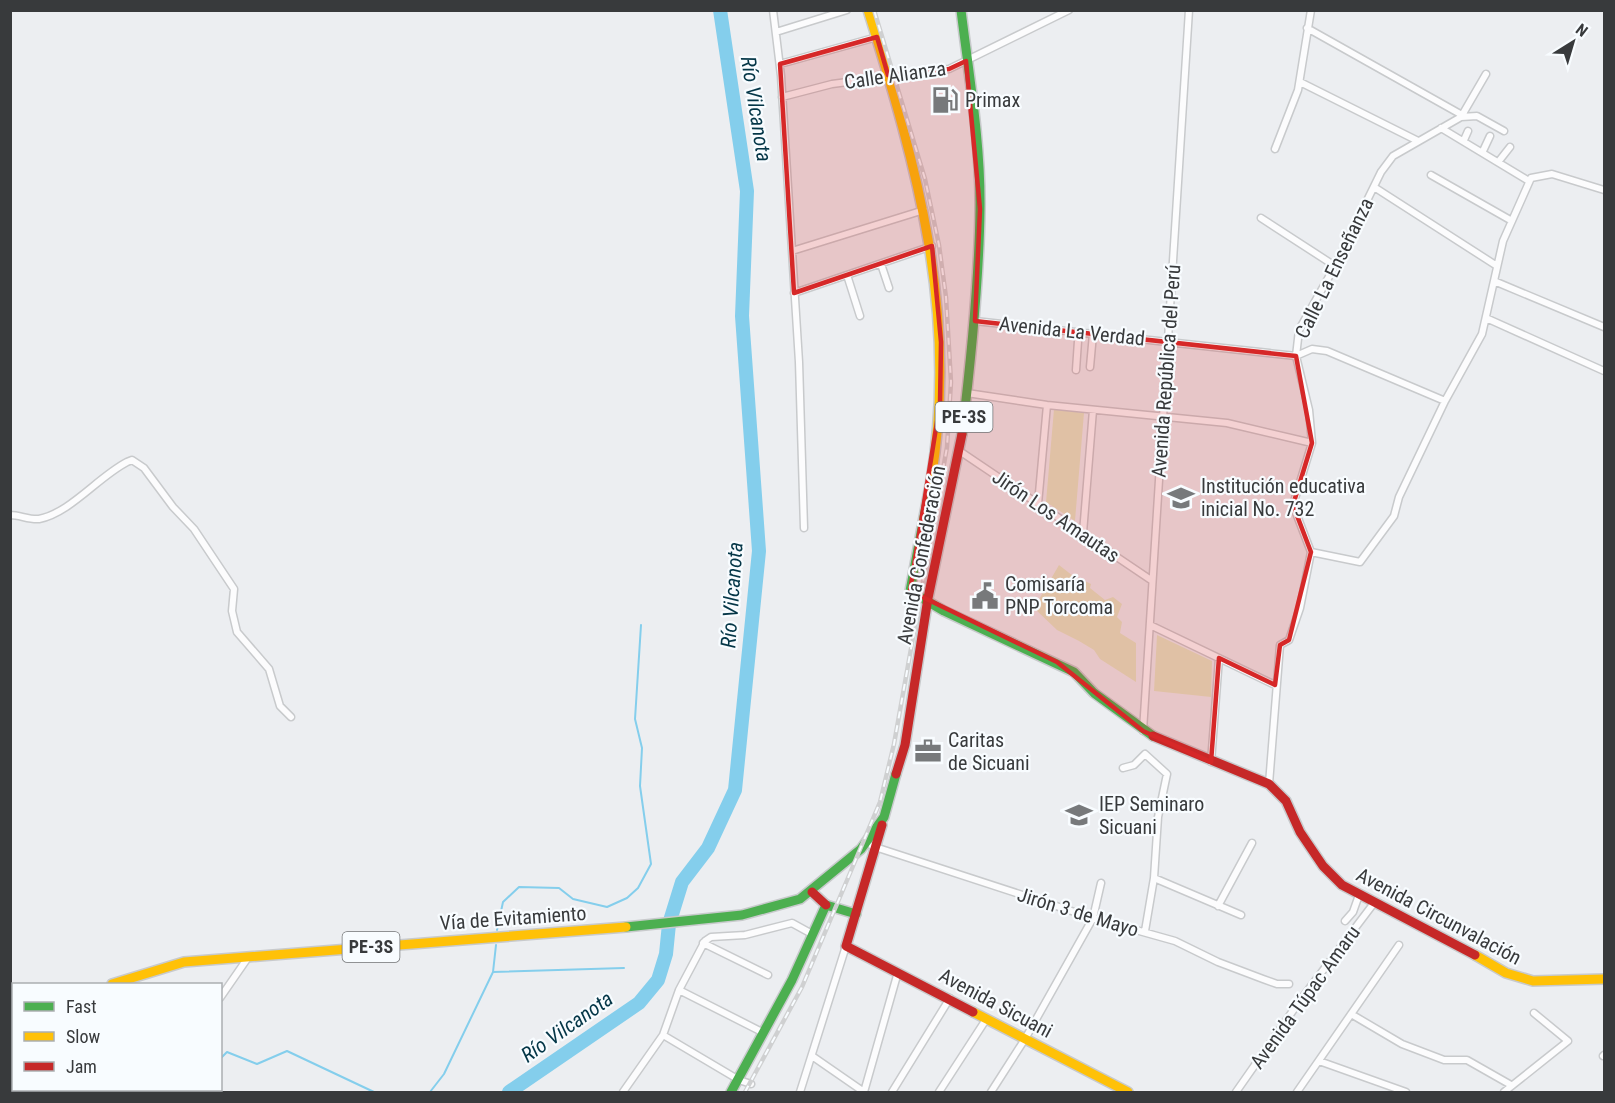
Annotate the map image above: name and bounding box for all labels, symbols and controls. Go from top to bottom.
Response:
north arrow [1543,12,1603,72]
text: N [1572,20,1591,41]
water label: Río Vilcanota [736,55,776,163]
street label: Calle Alianza [843,56,947,94]
fuel station icon: Primax [930,85,960,115]
place label: Primax [965,88,1020,112]
street label: Calle La Enseñanza [1290,194,1378,342]
street label: Avenida República del Perú [1147,264,1185,478]
street label: Avenida La Verdad [998,311,1146,351]
road number: PE-3S [936,402,992,432]
street label: Avenida Confederación [892,463,950,647]
street label: Jirón Los Amautas [988,465,1124,567]
place label: Institución educativa inicial No. 732 [1201,474,1365,521]
school or university icon: Institución educativa inicial No. 732 [1166,483,1196,513]
water label: Río Vilcanota [716,541,748,649]
place label: Comisaría PNP Torcoma [1005,572,1113,619]
public building icon: Comisaría PNP Torcoma [970,581,1000,611]
place label: Caritas de Sicuani [948,728,1030,775]
office icon: Caritas de Sicuani [913,736,943,766]
place label: IEP Seminaro Sicuani [1099,792,1204,839]
school or university icon: IEP Seminaro Sicuani [1064,800,1094,830]
street label: Avenida Circunvalación [1352,862,1526,970]
street label: Jirón 3 de Mayo [1014,882,1142,942]
street label: Vía de Evitamiento [439,901,587,935]
street label: Avenida Túpac Amaru [1245,921,1365,1073]
road number: PE-3S [342,932,400,962]
street label: Avenida Sicuani [935,963,1057,1043]
legend [12,983,222,1091]
water label: Río Vilcanota [517,987,617,1067]
text: Fast [66,996,97,1017]
text: Slow [66,1026,101,1047]
text: Jam [66,1056,97,1077]

